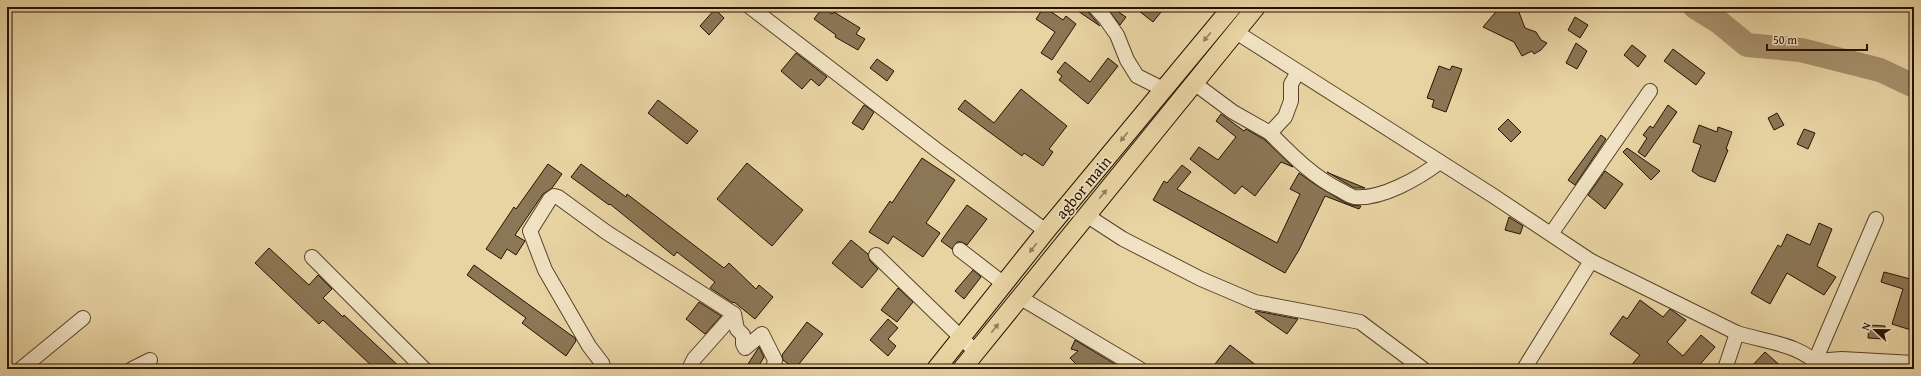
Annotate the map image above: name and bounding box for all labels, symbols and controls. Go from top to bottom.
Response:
scale bar [1767,26,1867,52]
one-way arrow [1203,31,1212,42]
text: 50 m [1773,31,1797,48]
one-way arrow [1120,131,1129,142]
street label: agbor main [1049,150,1117,224]
one-way arrow [1099,189,1107,199]
one-way arrow [1028,242,1037,253]
north arrow [1855,310,1895,350]
text: N [1857,319,1875,333]
one-way arrow [991,322,999,333]

